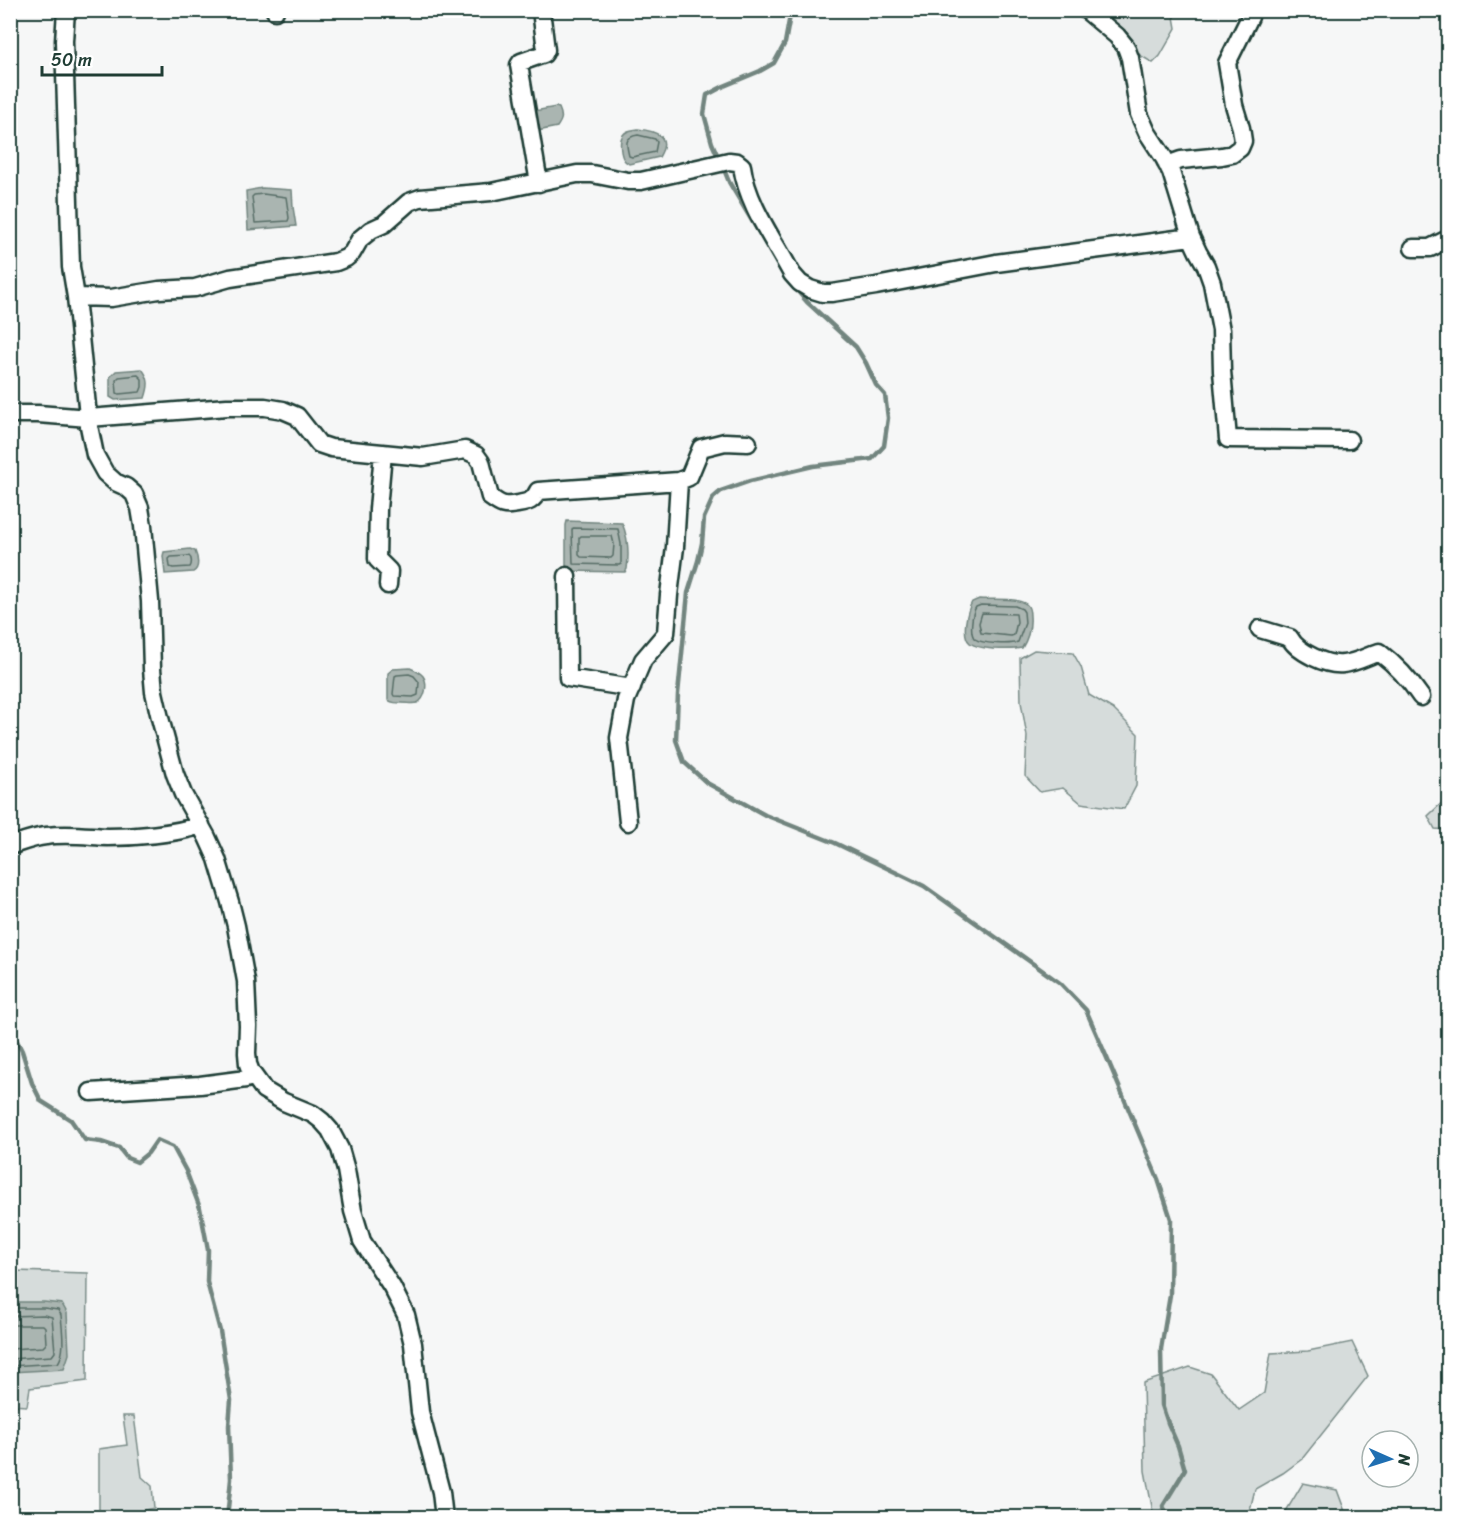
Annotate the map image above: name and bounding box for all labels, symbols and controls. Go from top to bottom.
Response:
scale bar [42,39,162,77]
text: 50 m [51,44,92,76]
north arrow [1360,1429,1420,1489]
text: N [1390,1452,1419,1467]

